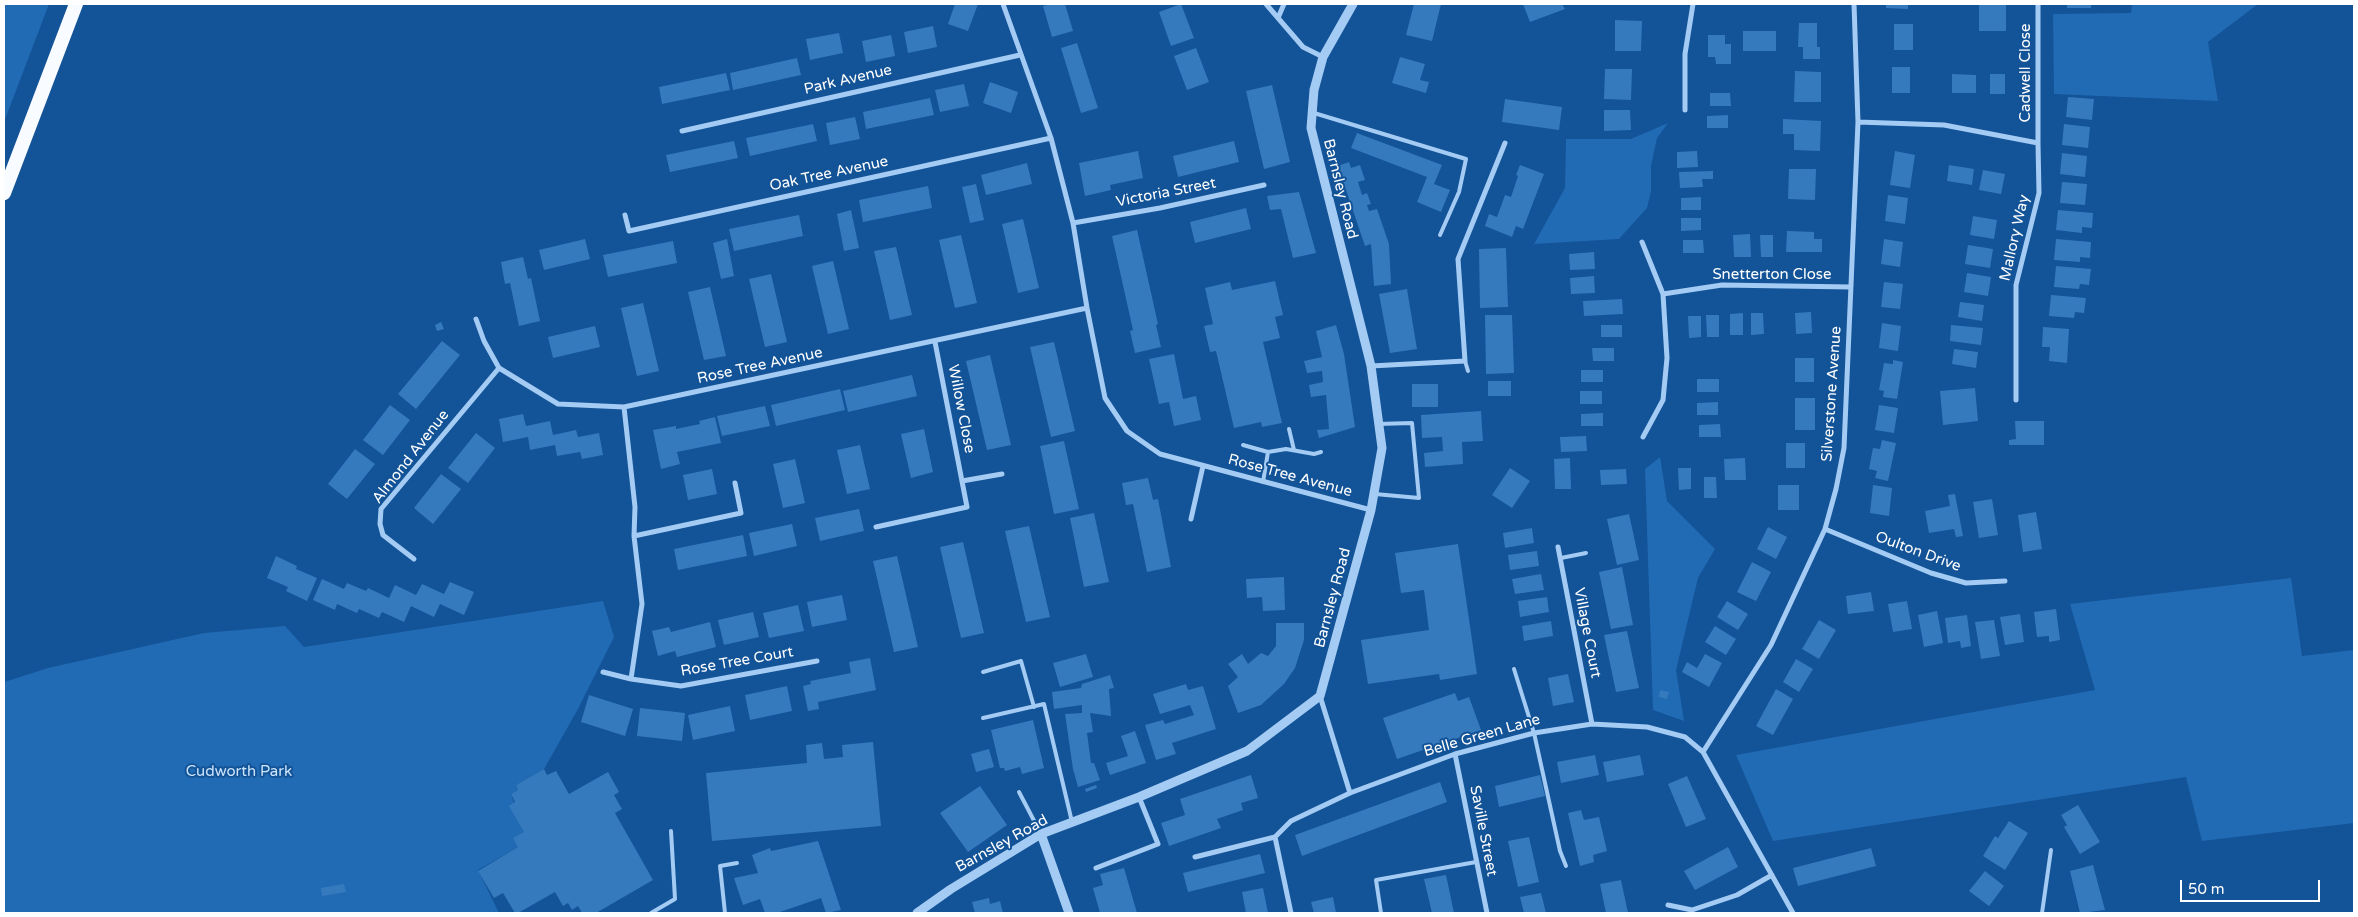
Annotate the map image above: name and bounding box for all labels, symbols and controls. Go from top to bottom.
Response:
street label: Cadwell Close [2017,24,2035,122]
street label: Park Avenue [802,61,894,99]
street label: Barnsley Road [1319,137,1361,241]
street label: Oak Tree Avenue [768,153,890,195]
street label: Victoria Street [1115,174,1217,212]
street label: Mallory Way [1996,193,2034,283]
street label: Snetterton Close [1712,266,1832,284]
street label: Silverstone Avenue [1818,326,1846,462]
street label: Rose Tree Avenue [696,344,824,388]
street label: Willow Close [944,363,978,455]
street label: Almond Avenue [369,407,453,507]
street label: Rose Tree Avenue [1226,451,1354,501]
street label: Oulton Drive [1873,528,1963,576]
street label: Barnsley Road [1311,546,1355,650]
street label: Village Court [1569,586,1605,680]
street label: Rose Tree Court [679,643,795,681]
street label: Belle Green Lane [1422,711,1542,761]
park label: Cudworth Park [186,763,292,781]
street label: Saville Street [1465,784,1501,878]
street label: Barnsley Road [953,811,1051,877]
scale bar [2183,870,2323,902]
text: 50 m [2188,880,2225,898]

